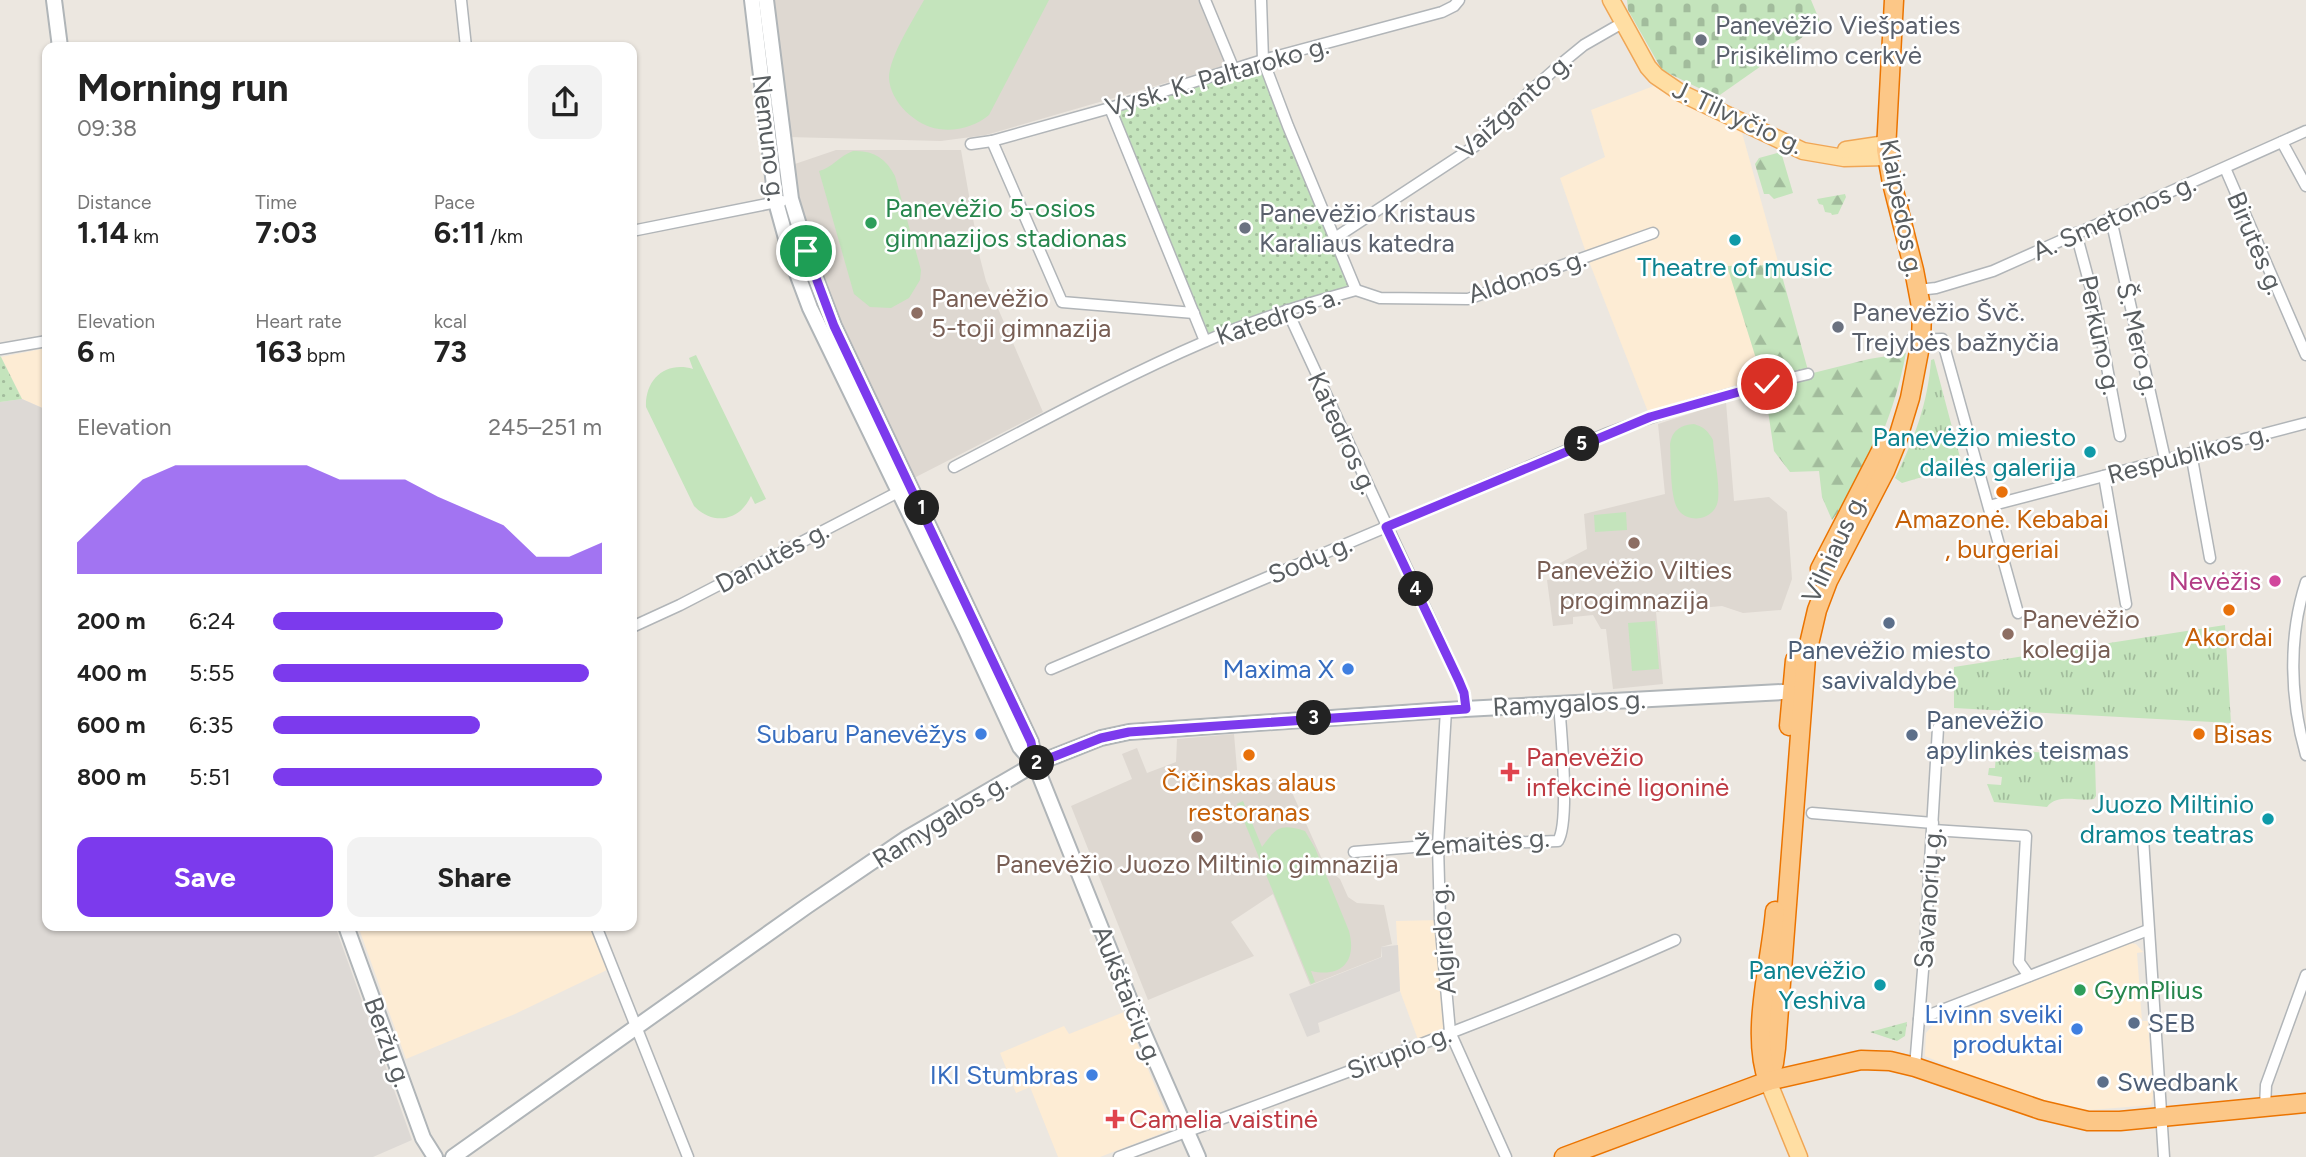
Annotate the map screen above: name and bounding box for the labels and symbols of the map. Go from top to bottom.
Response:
place label: Panevėžio Viešpaties Prisikėlimo cerkvė [1715,9,1960,71]
street label: Vysk. K. Paltaroko g. [1102,29,1332,123]
marker: Panevėžio Viešpaties Prisikėlimo cerkvė [1693,32,1709,48]
street label: Vaižganto g. [1450,46,1578,166]
street label: Nemuno g. [745,73,793,203]
street label: J. Tilvyčio g. [1668,73,1808,161]
street label: Klaipėdos g. [1873,136,1931,280]
street label: A. Smetonos g. [2027,167,2201,267]
street label: Birutės g. [2220,187,2292,299]
place label: Panevėžio 5-osios gimnazijos stadionas [885,192,1127,254]
place label: Panevėžio Kristaus Karaliaus katedra [1259,197,1476,259]
marker: Panevėžio 5-osios gimnazijos stadionas [863,215,879,231]
marker: Panevėžio Kristaus Karaliaus katedra [1237,220,1253,236]
pin [776,221,836,281]
marker: Theatre of music [1727,232,1743,248]
street label: Aldonos g. [1464,242,1590,310]
place label: Theatre of music [1637,251,1833,283]
street label: Perkūno g. [2072,272,2128,398]
street label: Š. Mero g. [2109,279,2167,399]
street label: Katedros a. [1212,280,1344,352]
place label: Panevėžio 5-toji gimnazija [931,282,1111,344]
place label: Panevėžio Švč. Trejybės bažnyčia [1852,296,2059,358]
marker: Panevėžio 5-toji gimnazija [909,305,925,321]
marker: Panevėžio Švč. Trejybės bažnyčia [1830,319,1846,335]
pin [1737,354,1797,414]
street label: Katedros g. [1301,367,1385,499]
street label: Respublikos g. [2104,417,2272,491]
place label: Panevėžio miesto dailės galerija [1873,421,2076,483]
pin: 5 [1564,426,1600,462]
marker: Panevėžio miesto dailės galerija [2082,444,2098,460]
marker: Amazonė. Kebabai , burgeriai [1994,484,2010,500]
street label: Vilniaus g. [1795,488,1873,608]
pin: 1 [904,490,940,526]
place label: Amazonė. Kebabai , burgeriai [1895,503,2109,565]
street label: Danutės g. [710,514,834,600]
street label: Sodų g. [1263,527,1357,591]
marker: Panevėžio Vilties progimnazija [1626,535,1642,551]
place label: Panevėžio Vilties progimnazija [1536,554,1732,616]
place label: Nevėžis [2169,565,2261,597]
pin: 4 [1398,572,1434,606]
marker: Nevėžis [2267,573,2283,589]
marker: Akordai [2221,602,2237,618]
place label: Panevėžio kolegija [2022,603,2140,665]
marker: Panevėžio miesto savivaldybė [1881,615,1897,631]
place label: Akordai [2185,621,2273,653]
marker: Panevėžio kolegija [2000,626,2016,642]
place label: Panevėžio miesto savivaldybė [1787,634,1991,696]
place label: Maxima X [1223,653,1334,685]
marker: Maxima X [1340,661,1356,677]
street label: Ramygalos g. [1492,683,1646,723]
pin: 3 [1296,700,1332,736]
place label: Panevėžio apylinkės teismas [1926,704,2129,766]
place label: Subaru Panevėžys [756,718,967,750]
place label: Bisas [2213,718,2272,750]
marker: Subaru Panevėžys [973,726,989,742]
marker: Bisas [2191,726,2207,742]
marker: Panevėžio apylinkės teismas [1904,727,1920,743]
place label: Panevėžio infekcinė ligoninė [1526,741,1729,803]
pin: 2 [1020,746,1054,780]
marker: Čičinskas alaus restoranas [1241,747,1257,763]
marker: Panevėžio infekcinė ligoninė [1500,762,1520,782]
place label: Čičinskas alaus restoranas [1162,766,1336,828]
street label: Ramygalos g. [866,767,1014,875]
place label: Juozo Miltinio dramos teatras [2080,788,2254,850]
marker: Juozo Miltinio dramos teatras [2260,811,2276,827]
street label: Žemaitės g. [1413,821,1551,863]
street label: Savanorių g. [1907,826,1949,970]
marker: Panevėžio Juozo Miltinio gimnazija [1189,829,1205,845]
place label: Panevėžio Juozo Miltinio gimnazija [995,848,1399,880]
street label: Algirdo g. [1423,883,1463,995]
street label: Aukštaičių g. [1085,921,1171,1069]
place label: Panevėžio Yeshiva [1748,954,1866,1016]
place label: GymPlius [2094,974,2203,1006]
marker: Panevėžio Yeshiva [1872,977,1888,993]
marker: GymPlius [2072,982,2088,998]
street label: Beržų g. [357,993,419,1091]
place label: Livinn sveiki produktai [1924,998,2063,1060]
place label: SEB [2148,1007,2195,1039]
marker: SEB [2126,1015,2142,1031]
street label: Sirupio g. [1342,1018,1456,1086]
marker: Livinn sveiki produktai [2069,1021,2085,1037]
place label: IKI Stumbras [930,1059,1078,1091]
place label: Swedbank [2117,1066,2238,1098]
marker: IKI Stumbras [1084,1067,1100,1083]
marker: Swedbank [2095,1074,2111,1090]
place label: Camelia vaistinė [1129,1103,1318,1135]
marker: Camelia vaistinė [1107,1111,1123,1127]

